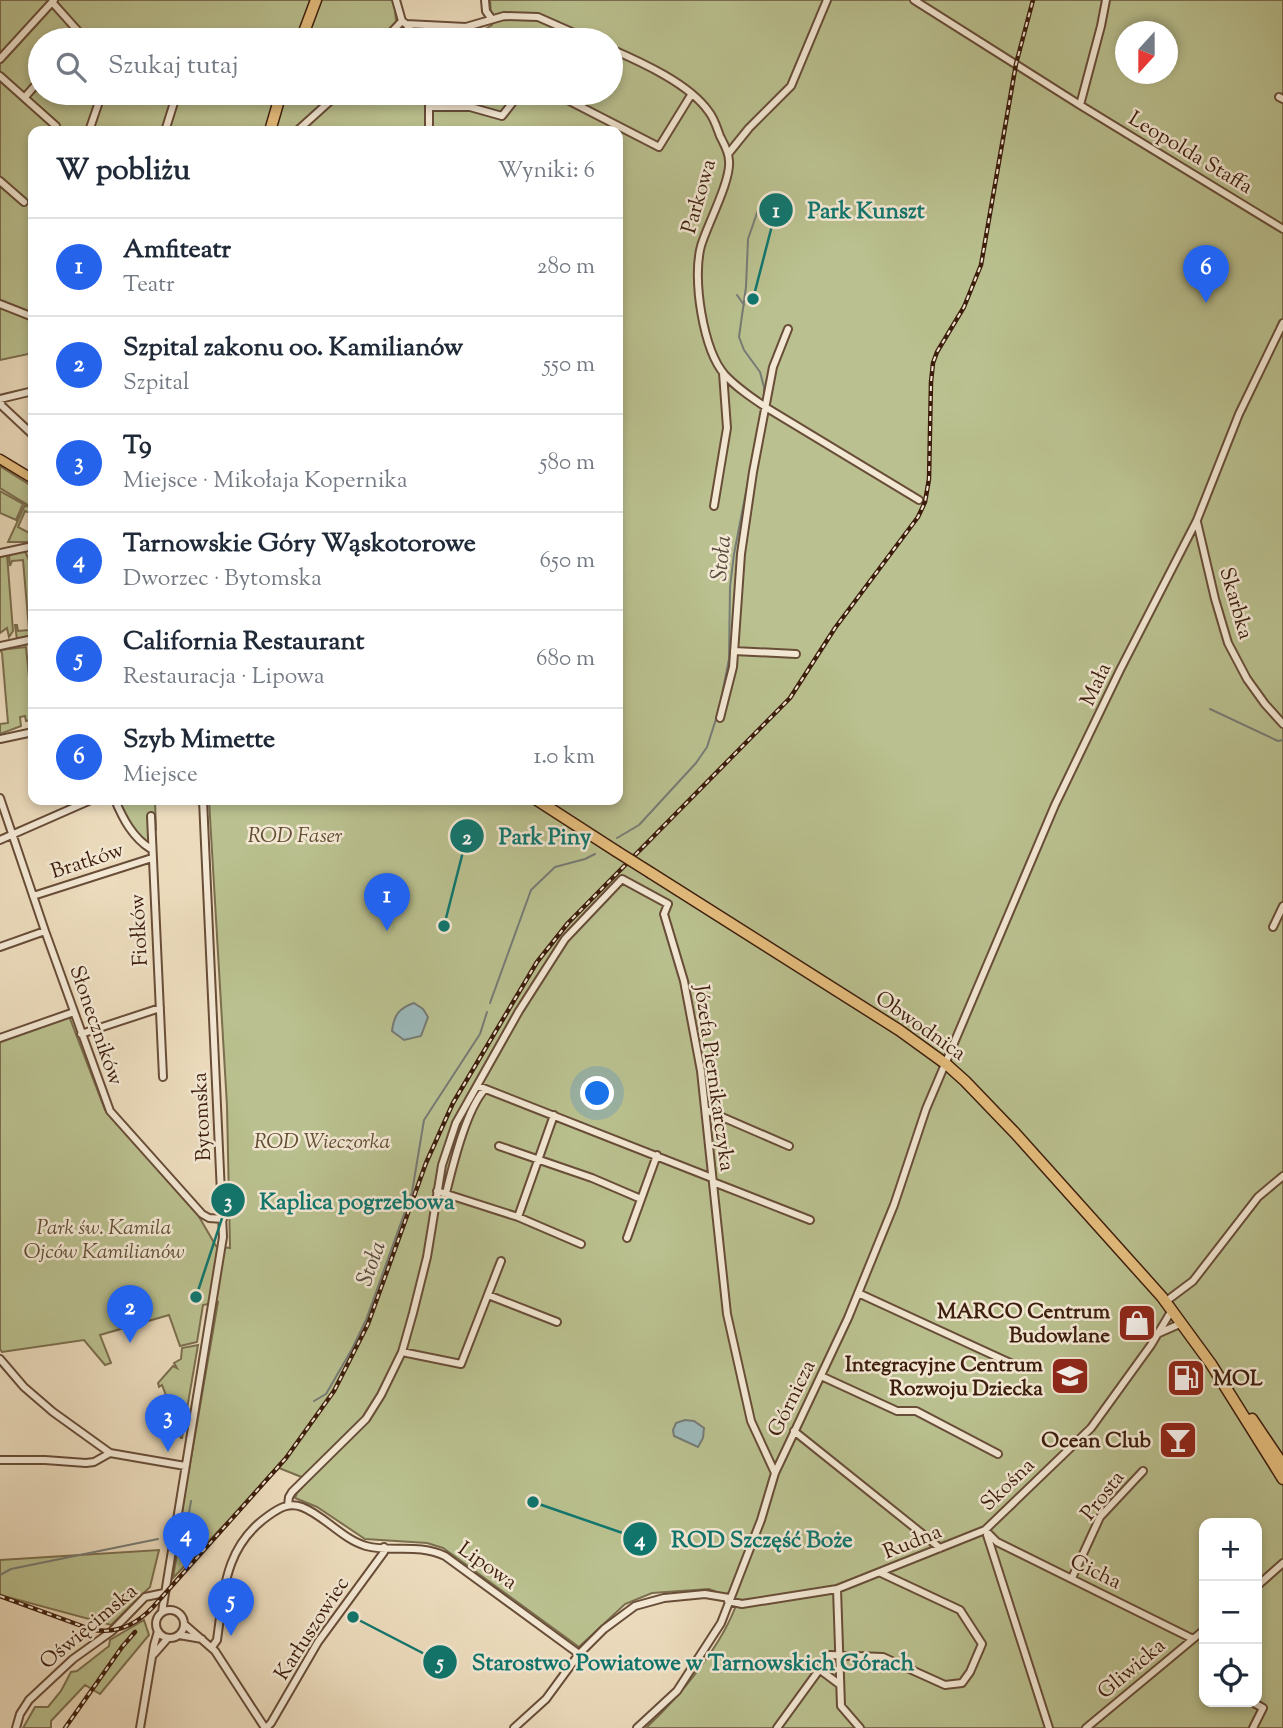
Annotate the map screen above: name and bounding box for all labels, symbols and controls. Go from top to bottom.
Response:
north arrow [1115,21,1178,84]
search box [28,28,623,105]
icon: search [52,48,90,86]
text: Szukaj tutaj [108,48,239,85]
street label: Leopolda Staffa [1122,105,1258,203]
text: W pobliżu [56,150,190,193]
text: Wyniki: 6 [498,155,595,188]
street label: Parkowa [675,156,725,237]
callout: Park Kunszt [758,188,939,232]
text: Park Kunszt [807,196,925,229]
text: 1 [772,197,780,227]
text: Amfiteatr [123,232,231,269]
pin: 6 [1183,245,1229,303]
text: 1 [75,251,83,284]
text: 280 m [537,251,595,284]
text: Teatr [123,269,175,302]
text: Szpital zakonu oo. Kamilianów [123,330,463,367]
text: 2 [74,349,84,382]
text: 550 m [543,349,595,382]
text: Szpital [123,367,189,400]
text: T9 [123,428,152,465]
text: 3 [74,447,84,480]
text: 580 m [540,447,595,480]
text: Miejsce · Mikołaja Kopernika [123,465,408,498]
text: Tarnowskie Góry Wąskotorowe [123,526,476,563]
water label: Stoła [704,534,741,583]
text: 4 [73,545,85,578]
text: 650 m [540,545,595,578]
text: Dworzec · Bytomska [123,563,322,596]
street label: Skarbka [1211,564,1260,643]
text: California Restaurant [123,624,364,661]
text: 5 [75,643,83,676]
text: 680 m [536,643,595,676]
street label: Mała [1074,658,1120,711]
text: Restauracja · Lipowa [123,661,325,694]
text: Szyb Mimette [123,722,275,759]
text: 6 [73,741,85,774]
text: 1.0 km [533,741,595,774]
text: Miejsce [123,759,198,792]
callout: Park Piny [449,814,605,858]
park label: ROD Faser [248,822,343,852]
text: Park Piny [499,822,592,855]
text: 2 [462,824,472,854]
street label: Bratków [47,836,128,888]
pin: 1 [364,873,410,931]
street label: Fiołków [123,893,157,967]
street label: Słoneczników [61,962,130,1090]
street label: Józefa Piernikarczyka [685,982,741,1174]
street label: Obwodnica [868,984,972,1069]
street label: Bytomska [186,1071,220,1162]
your location [580,1076,614,1110]
park label: ROD Wieczorka [254,1128,390,1158]
callout: Kaplica pogrzebowa [211,1178,469,1222]
text: Kaplica pogrzebowa [259,1187,455,1220]
text: 3 [224,1188,232,1218]
park label: Park św. Kamila Ojców Kamilianów [23,1214,185,1268]
water label: Stoła [349,1237,396,1291]
pin: 2 [107,1285,153,1343]
place label: MARCO Centrum Budowlane [937,1298,1111,1352]
shop icon: MARCO Centrum Budowlane [1116,1302,1158,1344]
place label: Integracyjne Centrum Rozwoju Dziecka [845,1351,1044,1405]
street label: Górnicza [761,1355,824,1442]
school or university icon: Integracyjne Centrum Rozwoju Dziecka [1049,1355,1091,1397]
fuel station icon: MOL [1165,1357,1207,1399]
place label: MOL [1213,1365,1263,1395]
pin: 3 [145,1394,191,1452]
bar icon: Ocean Club [1157,1419,1199,1461]
place label: Ocean Club [1041,1427,1152,1457]
street label: Skośna [974,1452,1043,1519]
street label: Prosta [1075,1465,1133,1528]
pin: 4 [163,1512,209,1570]
callout: ROD Szczęść Boże [622,1517,867,1561]
street label: Rudna [879,1517,947,1568]
map controls [1199,1518,1262,1707]
button: + [1199,1518,1262,1581]
text: ROD Szczęść Boże [671,1525,853,1558]
text: 4 [634,1526,646,1556]
street label: Lipowa [451,1535,523,1598]
street label: Cicha [1064,1548,1126,1598]
street label: Karłuszowiec [268,1571,357,1687]
street label: Oświęcimska [34,1577,145,1678]
pin: 5 [208,1578,254,1636]
button: − [1199,1581,1262,1644]
street label: Gliwicka [1092,1632,1173,1707]
callout: Starostwo Powiatowe w Tarnowskich Górach [422,1640,928,1684]
button: locate [1199,1644,1262,1707]
text: Starostwo Powiatowe w Tarnowskich Górach [472,1648,915,1681]
text: 5 [434,1649,444,1679]

